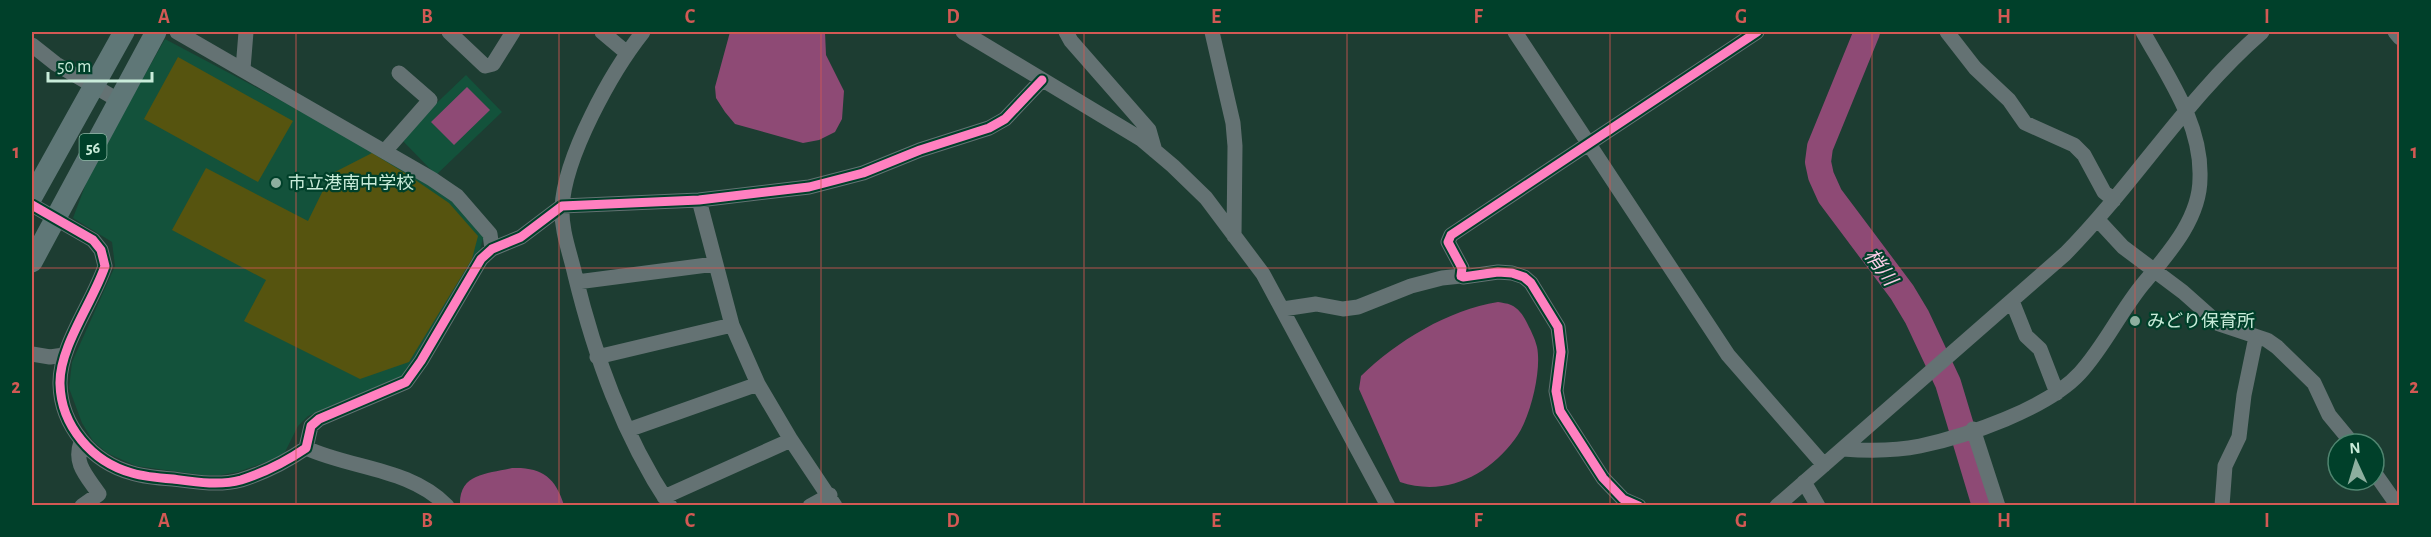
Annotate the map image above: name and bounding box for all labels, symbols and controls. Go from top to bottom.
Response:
text: A [158,7,170,27]
text: B [421,7,433,27]
text: C [685,7,696,27]
text: D [946,7,960,27]
text: E [1211,7,1221,27]
text: F [1473,7,1483,27]
text: G [1735,7,1747,27]
text: H [1997,7,2011,27]
text: I [2264,7,2270,27]
scale bar [48,45,152,83]
text: 50 m [57,58,91,76]
road number: 56 [80,134,106,160]
text: 1 [12,142,20,162]
text: 1 [2410,142,2418,162]
place label: 市立港南中学校 [288,173,414,193]
marker: 市立港南中学校 [269,176,283,190]
water label: 梢川 [1860,245,1902,291]
place label: みどり保育所 [2147,312,2255,331]
marker: みどり保育所 [2128,314,2142,328]
text: 2 [11,377,21,397]
text: 2 [2409,377,2419,397]
north arrow [2326,432,2386,492]
text: N [2349,440,2361,456]
text: A [158,511,170,531]
text: B [421,511,433,531]
text: C [685,511,696,531]
text: D [946,511,960,531]
text: E [1211,511,1221,531]
text: F [1473,511,1483,531]
text: G [1735,511,1747,531]
text: H [1997,511,2011,531]
text: I [2264,511,2270,531]

